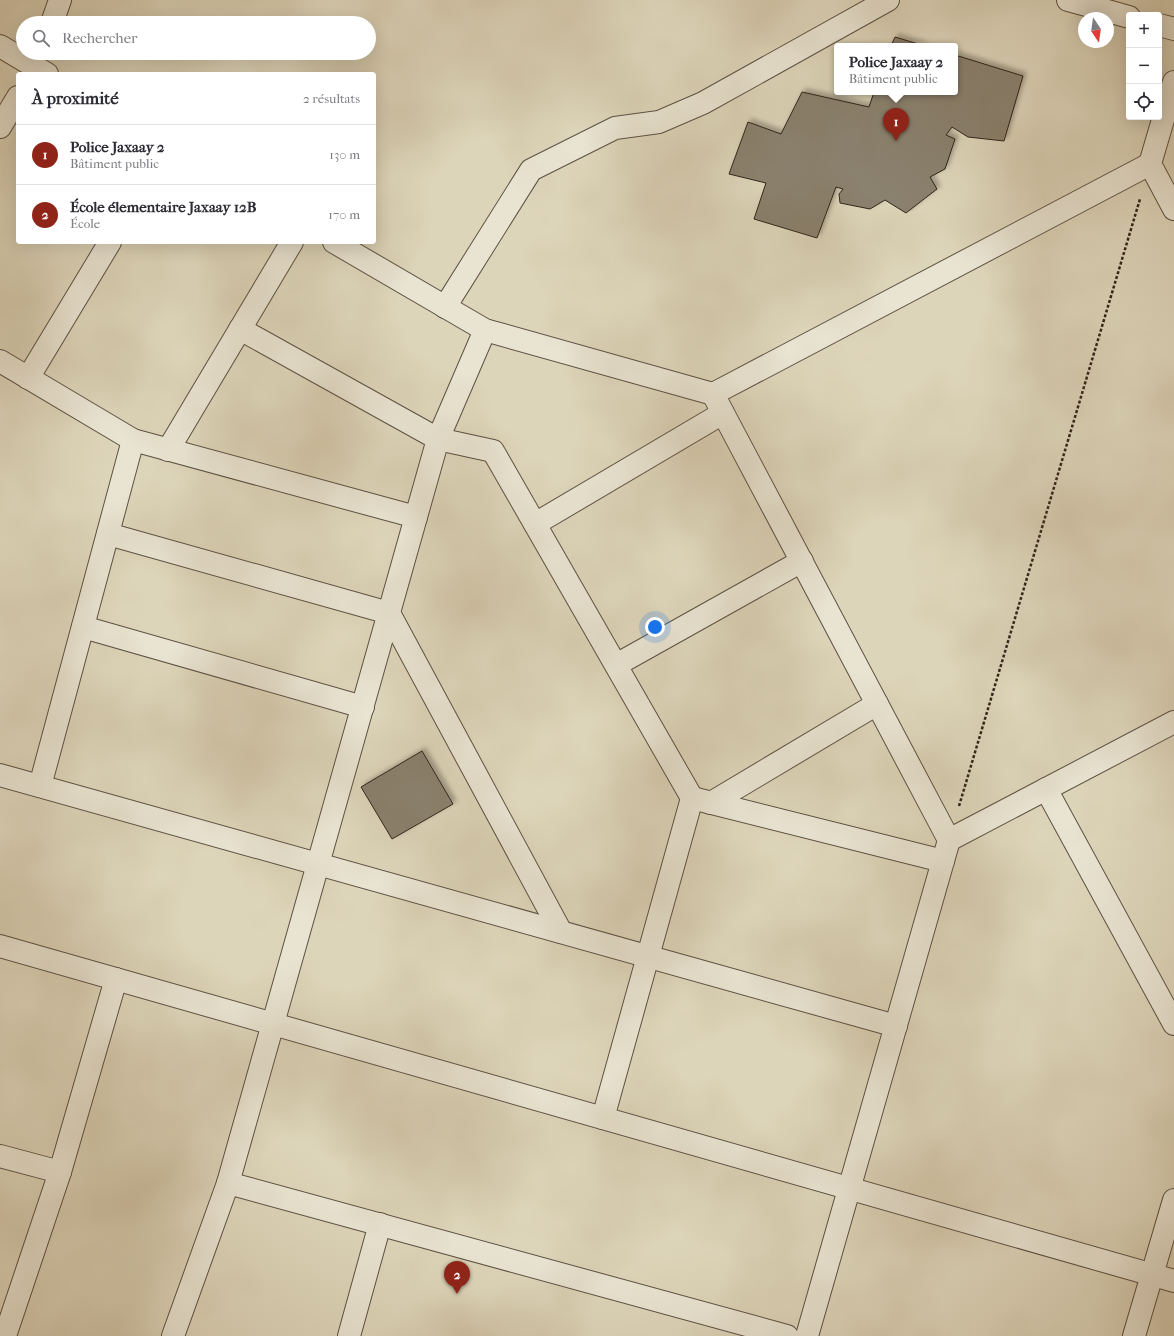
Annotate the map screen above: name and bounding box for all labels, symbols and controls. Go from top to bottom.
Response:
north arrow [1078,12,1114,48]
map controls [1126,12,1162,120]
button: + [1126,12,1162,48]
search box [16,16,376,60]
icon: search [30,27,52,49]
text: Rechercher [62,29,137,47]
popup [834,43,958,95]
button: − [1126,48,1162,84]
text: Police Jaxaay 2 [849,53,943,71]
text: Bâtiment public [849,71,938,86]
button: locate [1126,84,1162,120]
text: À proximité [32,88,119,108]
text: 2 résultats [303,91,360,106]
pin: 1 [883,108,909,141]
text: Police Jaxaay 2 [70,138,165,156]
text: 1 [43,147,47,162]
text: 130 m [329,147,360,162]
text: Bâtiment public [70,156,159,171]
text: École élementaire Jaxaay 12B [70,198,257,216]
text: 2 [42,207,48,222]
text: 170 m [328,207,360,222]
text: École [70,216,100,231]
your location [645,617,665,637]
pin: 2 [444,1261,470,1294]

